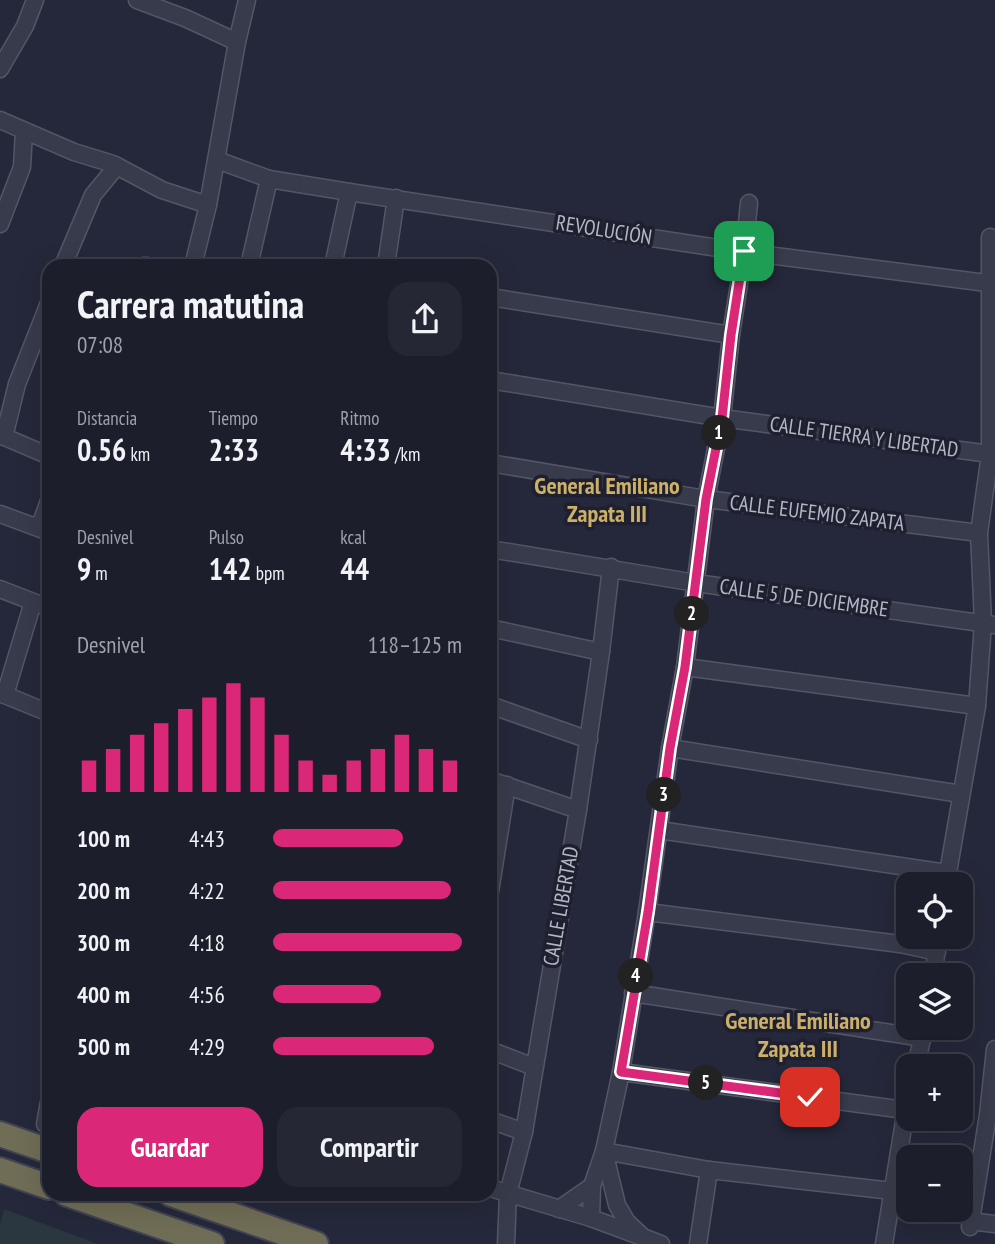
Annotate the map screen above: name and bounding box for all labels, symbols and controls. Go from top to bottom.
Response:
street label: REVOLUCIÓN [554,209,654,250]
pin [714,221,774,281]
icon: arrive [725,232,763,270]
text: Carrera matutina [77,279,304,328]
button: share [388,282,462,356]
text: 07:08 [77,330,123,359]
text: Distancia [77,406,137,430]
text: Tiempo [209,406,258,430]
text: Ritmo [340,406,379,430]
street label: CALLE TIERRA Y LIBERTAD [768,410,960,463]
pin: 1 [702,416,736,450]
text: 1 [714,420,723,444]
text: 0.56 [77,430,126,469]
text: 2:33 [209,430,259,469]
text: 4:33 [340,430,391,469]
text: km [126,442,150,466]
text: /km [391,442,420,466]
district label: General Emiliano Zapata III [534,470,680,529]
street label: CALLE EUFEMIO ZAPATA [728,488,906,537]
text: Desnivel [77,525,133,549]
text: Pulso [209,525,244,549]
text: kcal [340,525,366,549]
text: 9 [77,549,91,588]
text: 142 [209,549,252,588]
text: 44 [340,549,369,588]
text: m [91,561,108,585]
text: bpm [252,561,285,585]
street label: CALLE 5 DE DICIEMBRE [718,572,890,623]
pin: 2 [674,596,710,632]
text: 2 [687,601,696,625]
text: Desnivel [77,630,145,659]
text: 118–125 m [368,630,462,659]
pin: 3 [646,778,682,812]
text: 3 [659,782,668,806]
text: 100 m [77,824,130,853]
text: 4:43 [189,824,225,853]
street label: CALLE LIBERTAD [537,844,584,968]
map controls [896,872,973,1222]
button: locate [896,872,973,949]
text: 200 m [77,876,130,905]
text: 4:22 [189,876,225,905]
text: 300 m [77,928,130,957]
text: 4:18 [189,928,225,957]
pin: 4 [618,958,654,993]
text: 4 [631,963,640,987]
button: layers [896,963,973,1040]
text: 400 m [77,980,130,1009]
text: 4:56 [189,980,225,1009]
district label: General Emiliano Zapata III [725,1005,871,1064]
text: 500 m [77,1032,130,1061]
text: 4:29 [189,1032,225,1061]
button: + [896,1054,973,1131]
pin: 5 [688,1066,724,1100]
pin [780,1067,840,1127]
text: 5 [701,1070,710,1094]
icon: check [791,1078,829,1116]
button: Guardar [77,1107,263,1187]
button: Compartir [277,1107,462,1187]
button: − [896,1145,973,1222]

